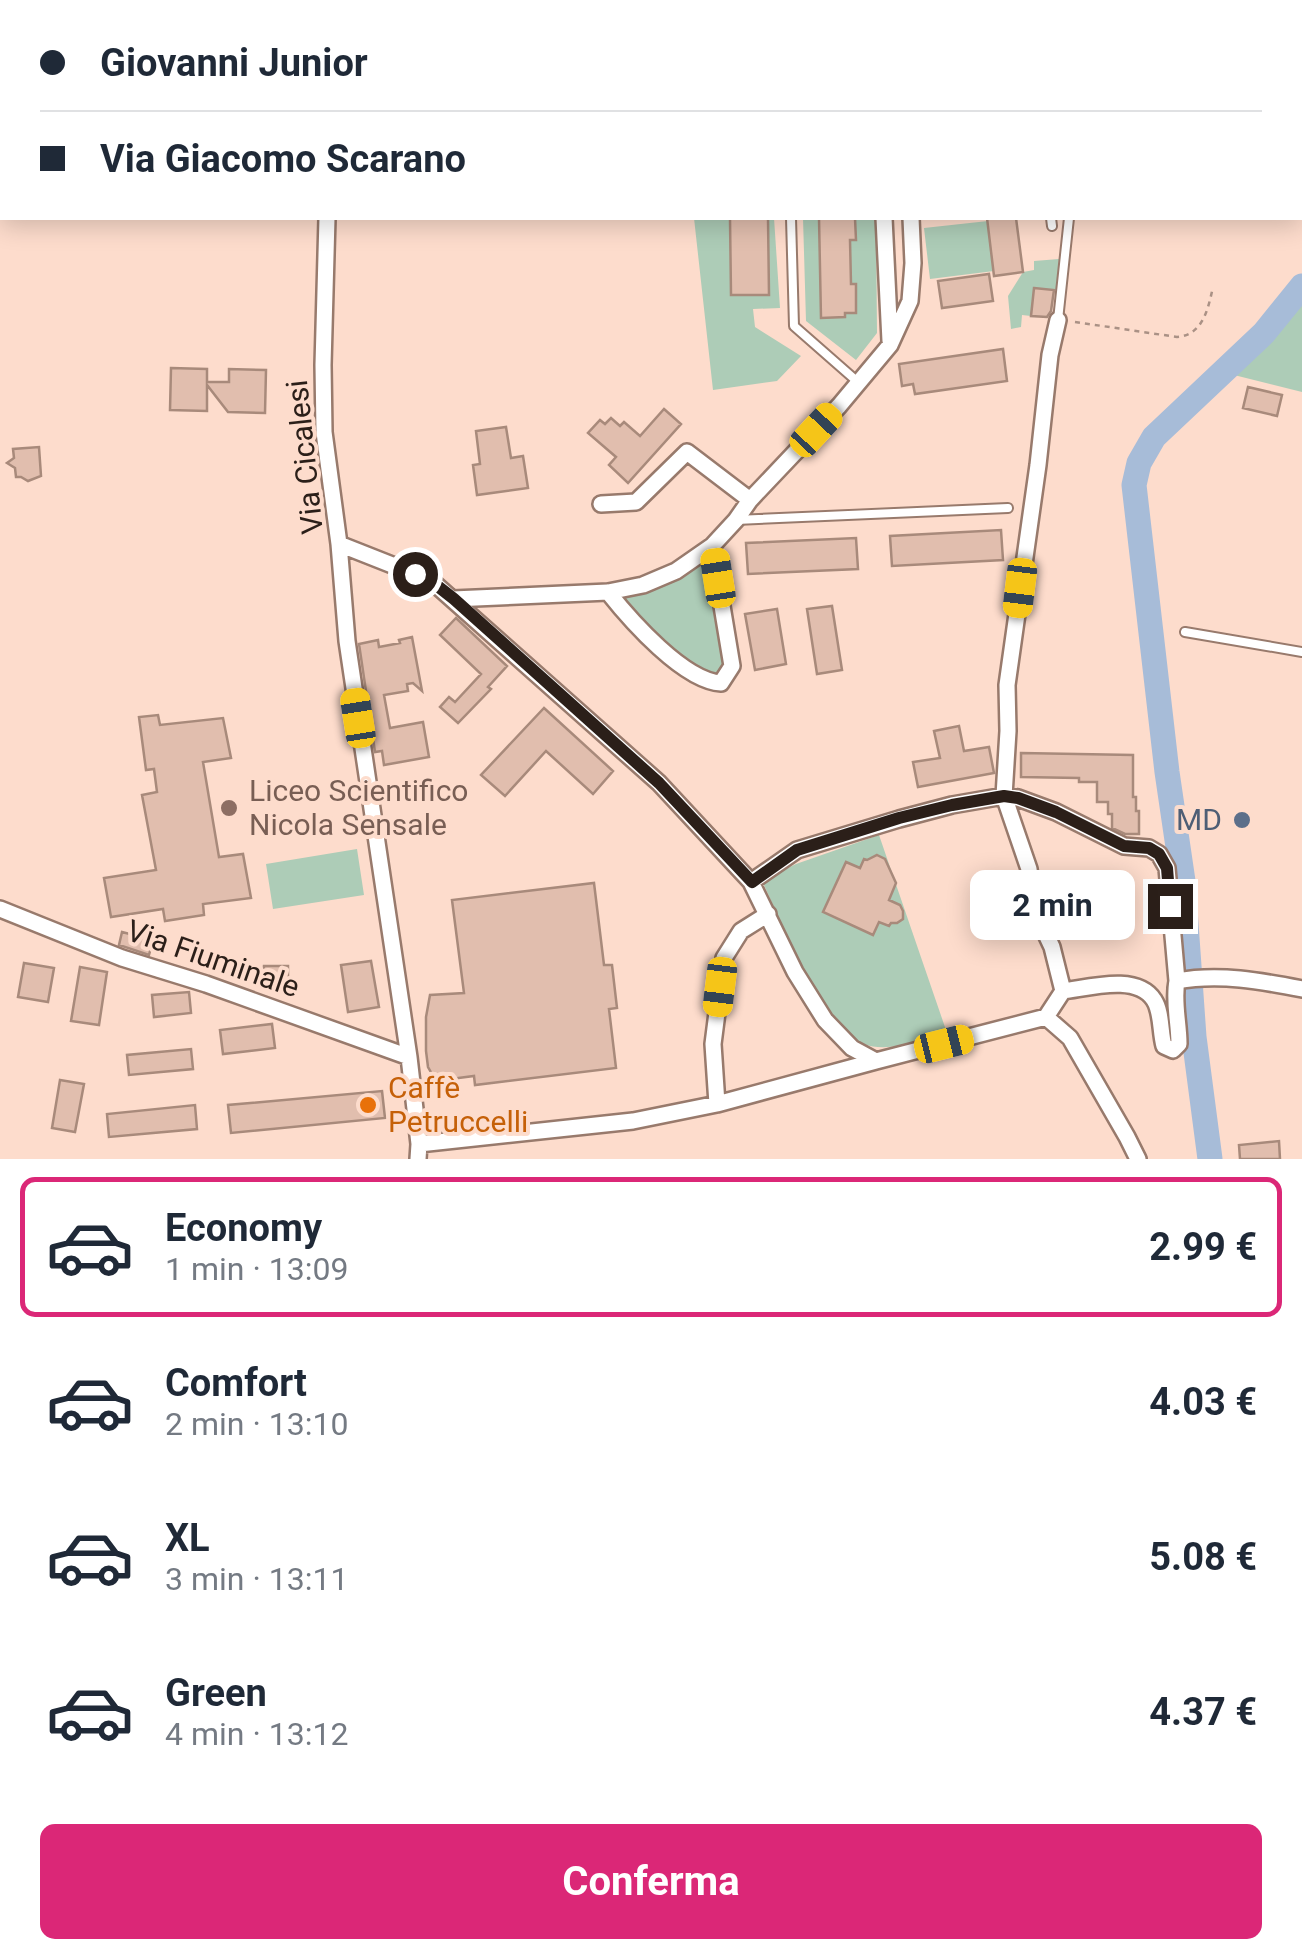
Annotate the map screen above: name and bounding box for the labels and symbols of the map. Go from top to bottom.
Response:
street label: Via Cicalesi [279,378,330,536]
car [785,398,847,462]
car [698,546,738,610]
route start [393,552,438,597]
car [1001,556,1039,620]
car [338,686,378,750]
place label: Liceo Scientifico Nicola Sensale [249,773,468,842]
marker: Liceo Scientifico Nicola Sensale [218,797,240,819]
place label: MD [1176,802,1222,837]
marker: MD [1231,809,1253,831]
callout: 2 min [970,871,1135,941]
route end [1148,884,1193,929]
street label: Via Fiuminale [122,913,304,1004]
car [701,955,739,1019]
car [911,1022,977,1066]
place label: Caffè Petruccelli [388,1070,528,1139]
marker: Caffè Petruccelli [357,1094,379,1116]

